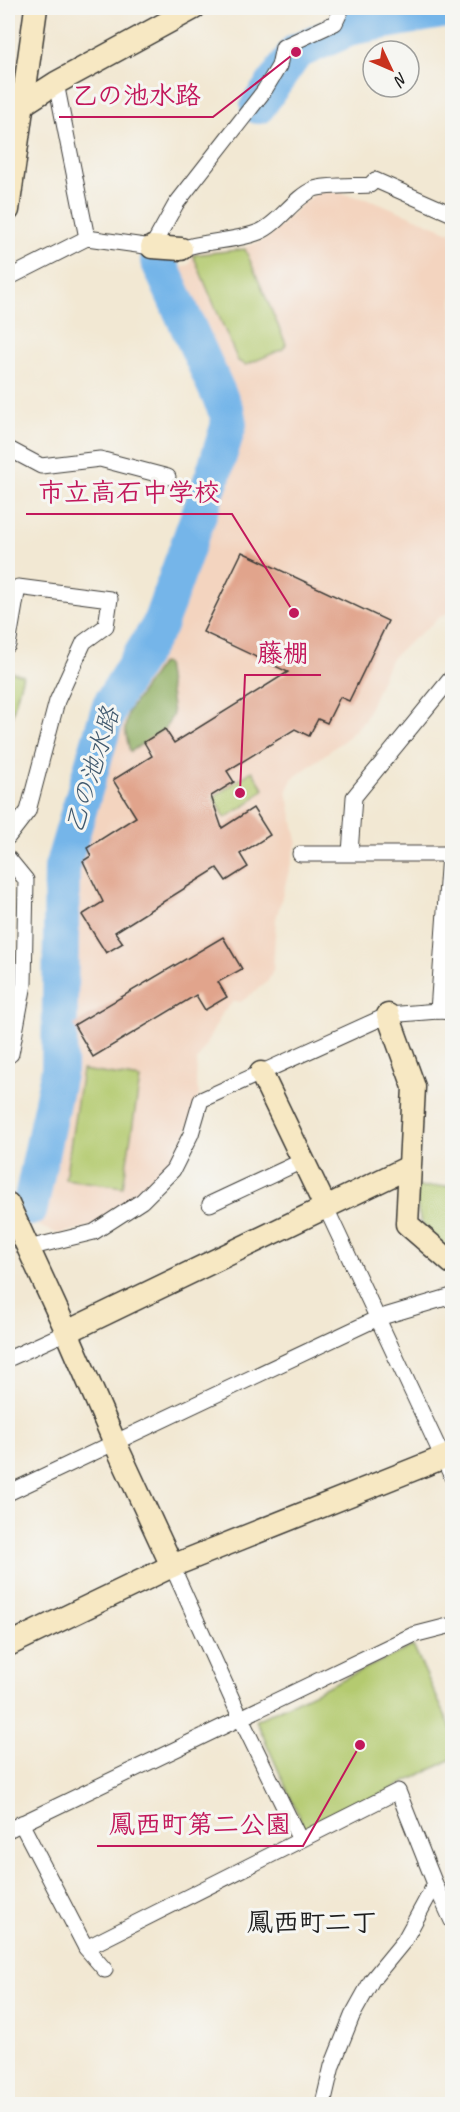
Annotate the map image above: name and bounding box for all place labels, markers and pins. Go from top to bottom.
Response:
callout: 乙の池水路 [59,73,213,117]
callout: 市立高石中学校 [26,470,232,514]
callout: 藤棚 [245,631,321,675]
callout: 鳳西町第二公園 [97,1802,303,1846]

